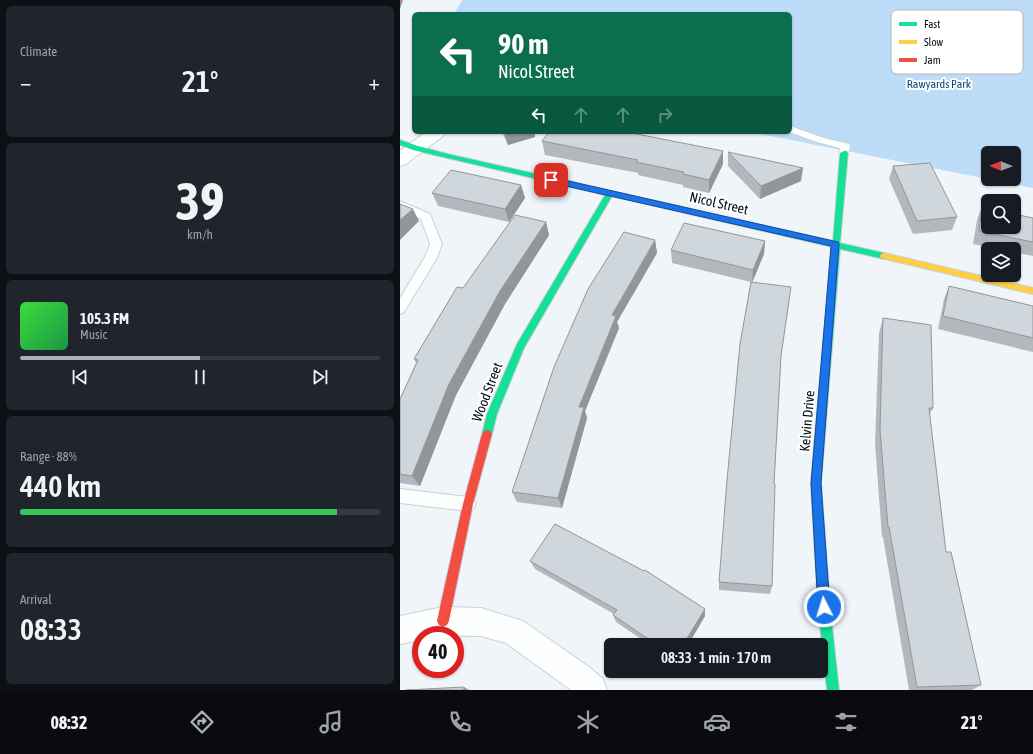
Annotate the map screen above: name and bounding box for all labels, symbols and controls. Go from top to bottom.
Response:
legend [891,10,1023,74]
text: Fast [924,18,940,30]
icon: left [432,28,484,80]
text: 90 m [498,28,548,60]
text: Slow [924,36,943,48]
text: Climate [20,44,57,59]
text: Jam [924,54,941,66]
text: Nicol Street [498,61,575,82]
text: 21° [182,64,218,98]
text: − [20,69,31,95]
text: + [369,69,380,95]
park label: Rawyards Park [907,77,972,91]
icon: left [528,104,550,126]
icon: ahead [570,104,592,126]
icon: ahead [612,104,634,126]
icon: right [654,104,676,126]
north arrow [981,146,1021,186]
map controls [981,146,1021,282]
pin [534,163,568,197]
icon: arrive [540,169,562,191]
text: 39 [176,171,224,231]
street label: Nicol Street [688,189,750,217]
button: search [981,194,1021,234]
text: km/h [187,227,213,242]
button: layers [981,242,1021,282]
text: 105.3 FM [80,310,129,327]
text: Music [80,327,107,342]
street label: Wood Street [468,360,506,424]
icon: previous [69,366,91,388]
icon: pause [189,366,211,388]
icon: next [309,366,331,388]
street label: Kelvin Drive [796,390,818,452]
text: Range · 88% [20,449,77,464]
text: 440 km [20,469,101,503]
position arrow [803,586,845,628]
text: Arrival [20,592,52,607]
text: 08:33 [20,612,82,646]
speed limit sign: 40 [412,626,464,678]
text: 08:33 · 1 min · 170 m [661,649,771,666]
icon: directions [188,708,216,736]
icon: music [317,708,345,736]
icon: phone [446,708,474,736]
icon: climate [574,708,602,736]
icon: car [703,708,731,736]
icon: filters [832,708,860,736]
text: 08:32 [50,712,87,733]
text: 21° [961,712,983,733]

